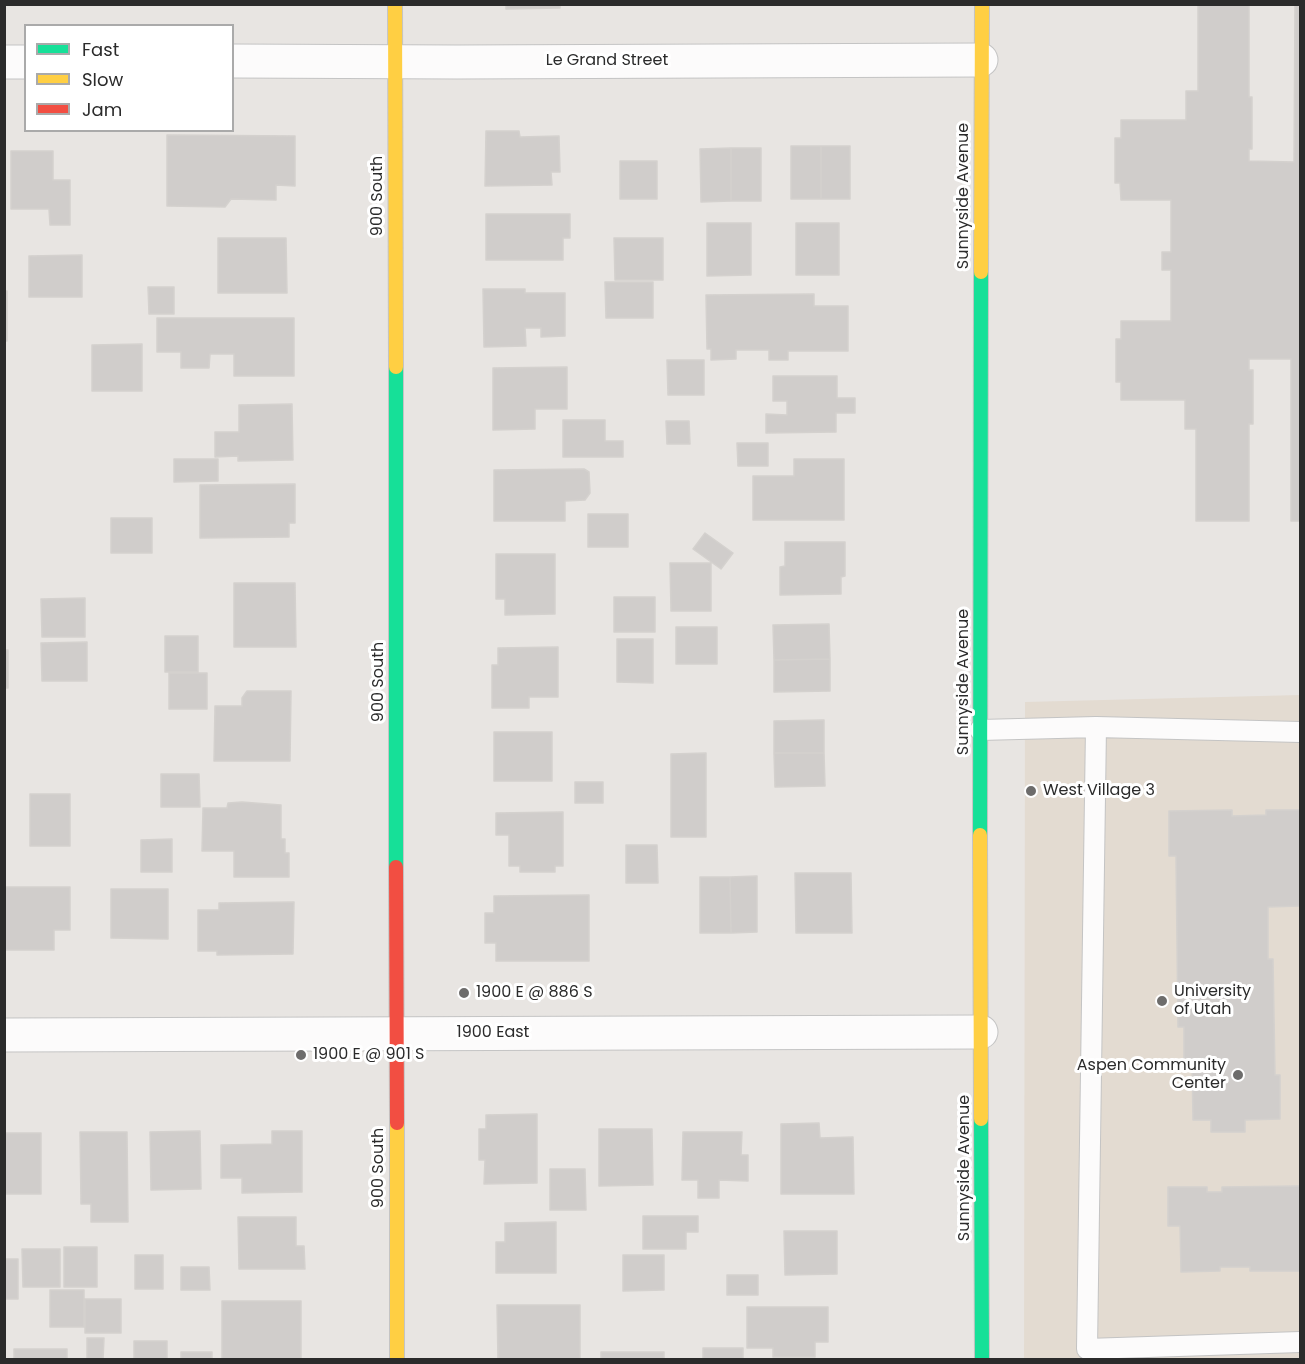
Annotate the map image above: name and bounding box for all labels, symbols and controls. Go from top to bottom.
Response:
legend [24,24,234,132]
text: Fast [82,37,119,62]
street label: Le Grand Street [546,51,668,71]
text: Slow [82,67,123,92]
text: Jam [82,97,122,122]
street label: Sunnyside Avenue [954,123,974,269]
street label: 900 South [368,156,388,236]
street label: Sunnyside Avenue [954,609,974,755]
street label: 900 South [369,642,389,722]
place label: West Village 3 [1043,781,1155,801]
marker: West Village 3 [1024,784,1038,798]
place label: University of Utah [1174,982,1251,1020]
place label: 1900 E @ 886 S [476,983,593,1003]
marker: 1900 E @ 886 S [457,986,471,1000]
marker: University of Utah [1155,994,1169,1008]
street label: 1900 East [457,1023,529,1043]
place label: 1900 E @ 901 S [313,1045,424,1065]
marker: 1900 E @ 901 S [294,1048,308,1062]
place label: Aspen Community Center [1077,1056,1226,1094]
marker: Aspen Community Center [1231,1068,1245,1082]
street label: Sunnyside Avenue [955,1095,975,1241]
street label: 900 South [369,1128,389,1208]

